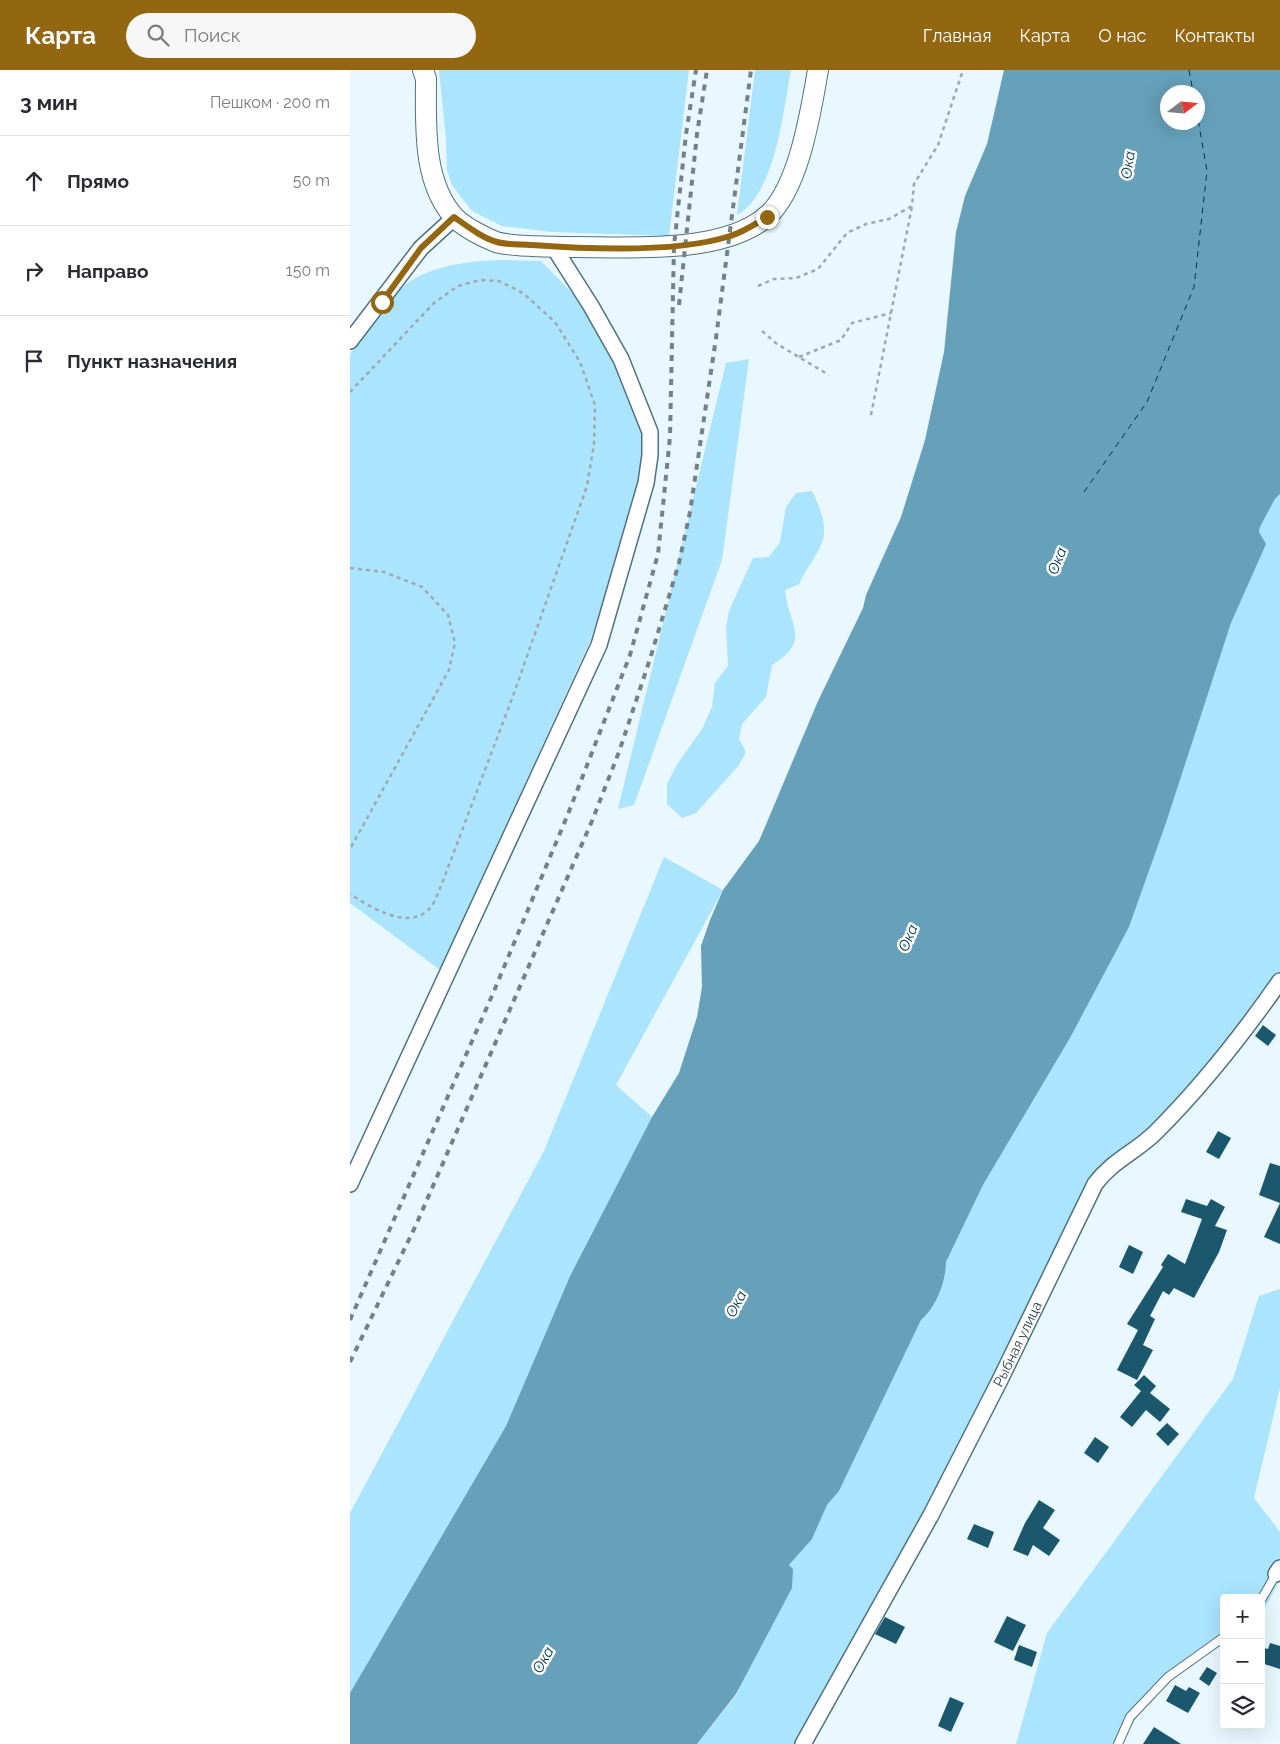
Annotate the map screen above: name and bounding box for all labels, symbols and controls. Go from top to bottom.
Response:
search box [126,13,476,58]
text: Карта [25,21,96,50]
icon: search [144,21,172,49]
text: Поиск [184,24,241,46]
text: Главная [923,25,991,46]
text: Карта [1019,25,1070,46]
text: О нас [1098,25,1146,46]
text: Контакты [1174,25,1255,46]
north arrow [1160,85,1205,130]
text: 3 мин [20,90,78,115]
text: Пешком · 200 m [210,93,330,112]
water label: Ока [1117,150,1139,180]
icon: ahead [20,167,48,195]
text: Прямо [67,170,129,192]
text: 50 m [293,171,330,190]
route end [756,206,779,229]
icon: right [20,257,48,285]
text: Направо [67,260,148,282]
text: 150 m [286,261,330,280]
route start [371,291,394,314]
icon: arrive [20,347,48,375]
text: Пункт назначения [67,350,237,372]
water label: Ока [1044,545,1070,577]
water label: Ока [894,922,922,954]
water label: Ока [722,1288,750,1320]
street label: Рыбная улица [990,1299,1045,1389]
map controls [1220,1594,1265,1729]
button: + [1220,1594,1265,1639]
button: − [1220,1639,1265,1684]
water label: Ока [528,1643,558,1676]
button: layers [1220,1684,1265,1729]

